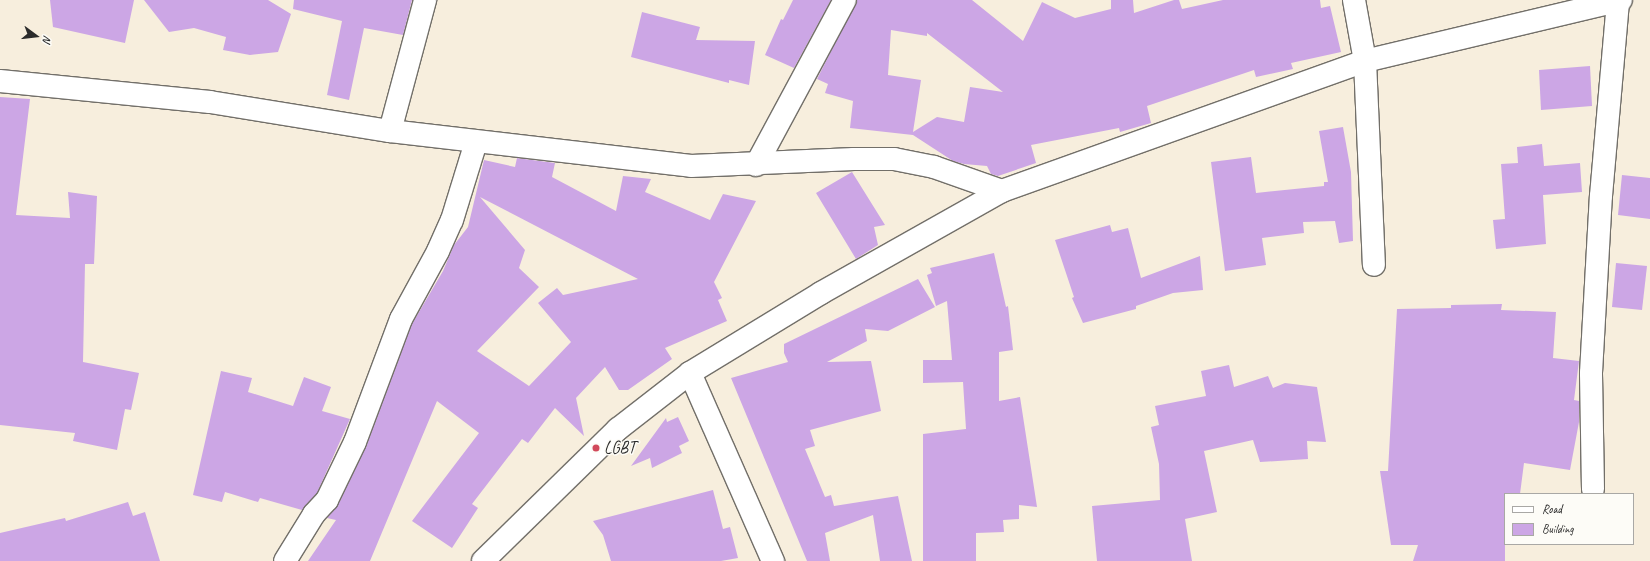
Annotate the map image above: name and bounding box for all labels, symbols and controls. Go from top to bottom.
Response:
north arrow [16,16,56,56]
text: N [40,34,55,44]
place label: LGBT [604,438,636,458]
marker: LGBT [591,443,601,453]
legend [1504,493,1634,545]
text: Road [1542,501,1562,517]
text: Building [1542,521,1574,537]

